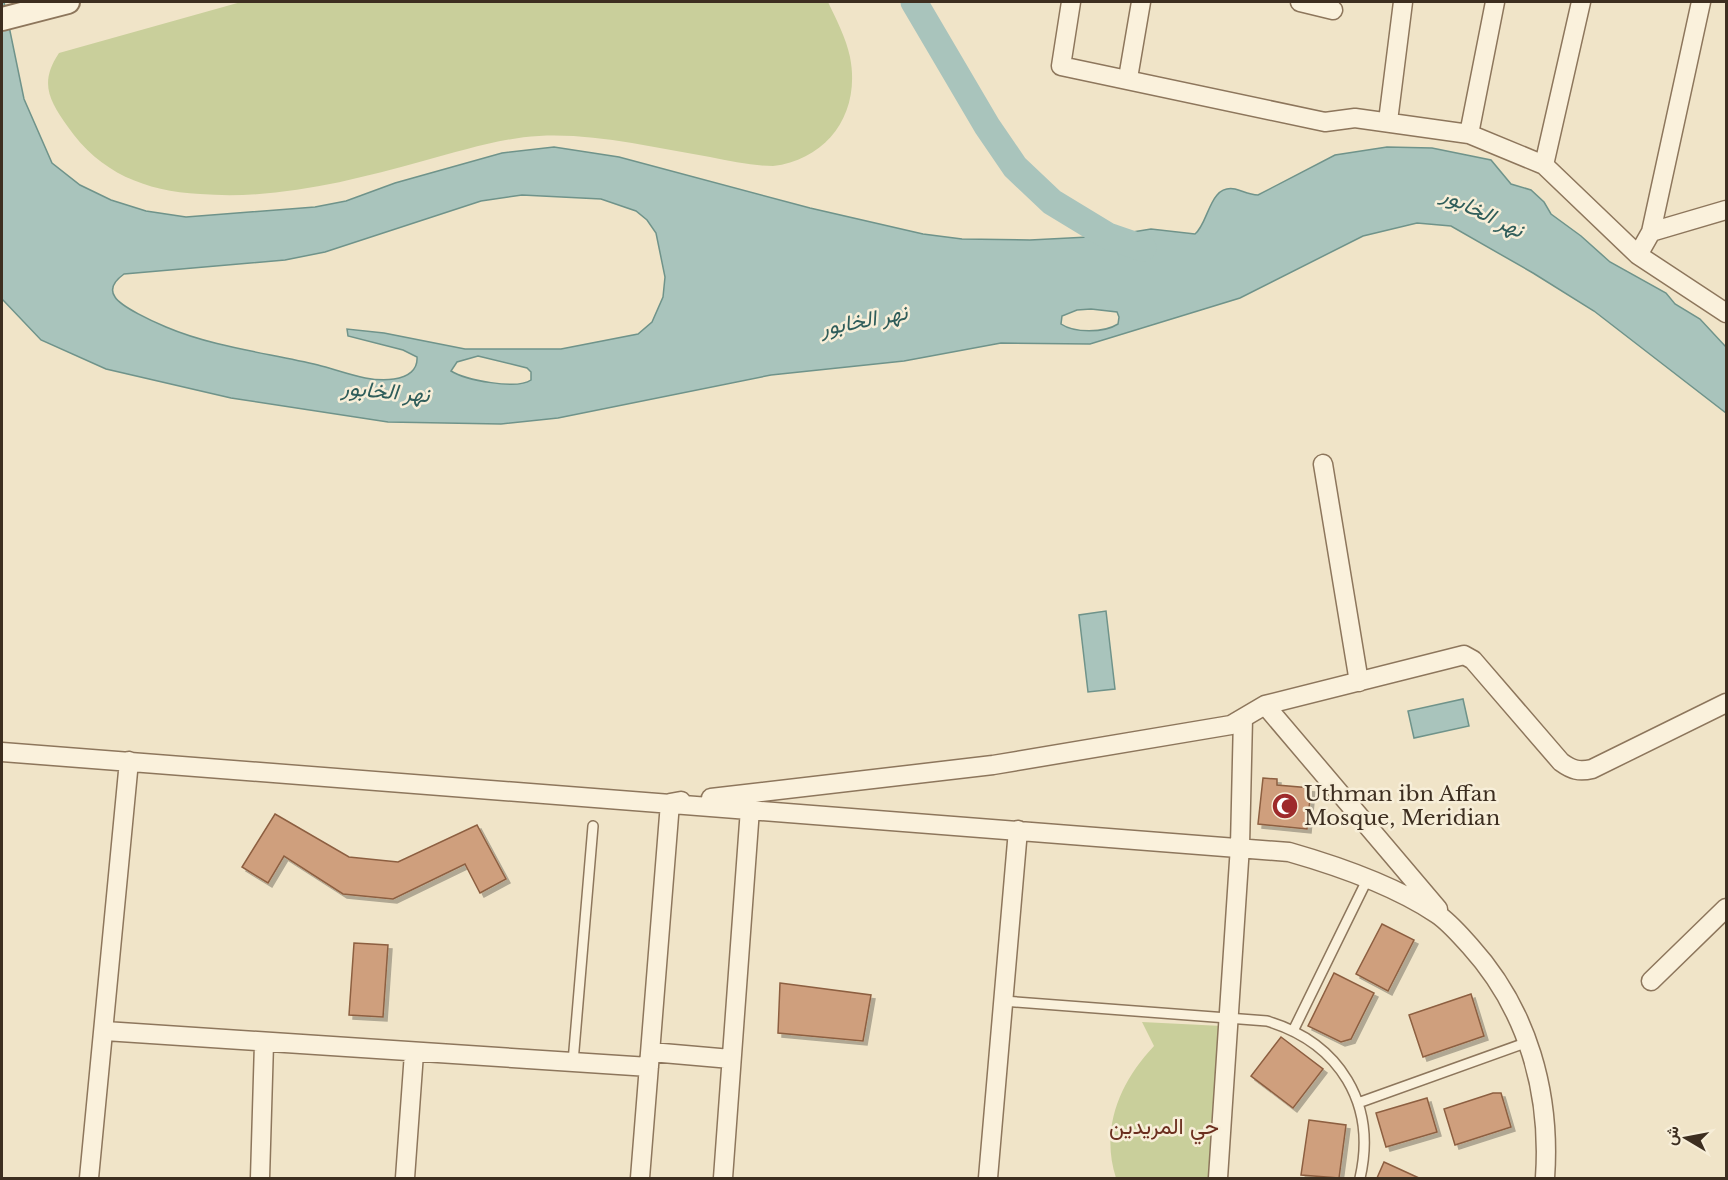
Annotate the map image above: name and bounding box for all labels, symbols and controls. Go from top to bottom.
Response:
water label: نهر الخابور [1436,180,1530,244]
water label: نهر الخابور [816,298,911,342]
water label: نهر الخابور [339,374,433,408]
place label: Uthman ibn Affan Mosque, Meridian [1304,781,1500,831]
mosque icon: Uthman ibn Affan Mosque, Meridian [1270,791,1300,821]
north arrow [1656,1108,1716,1168]
district label: حي المريدين [1109,1113,1219,1145]
text: ش [1660,1124,1683,1147]

